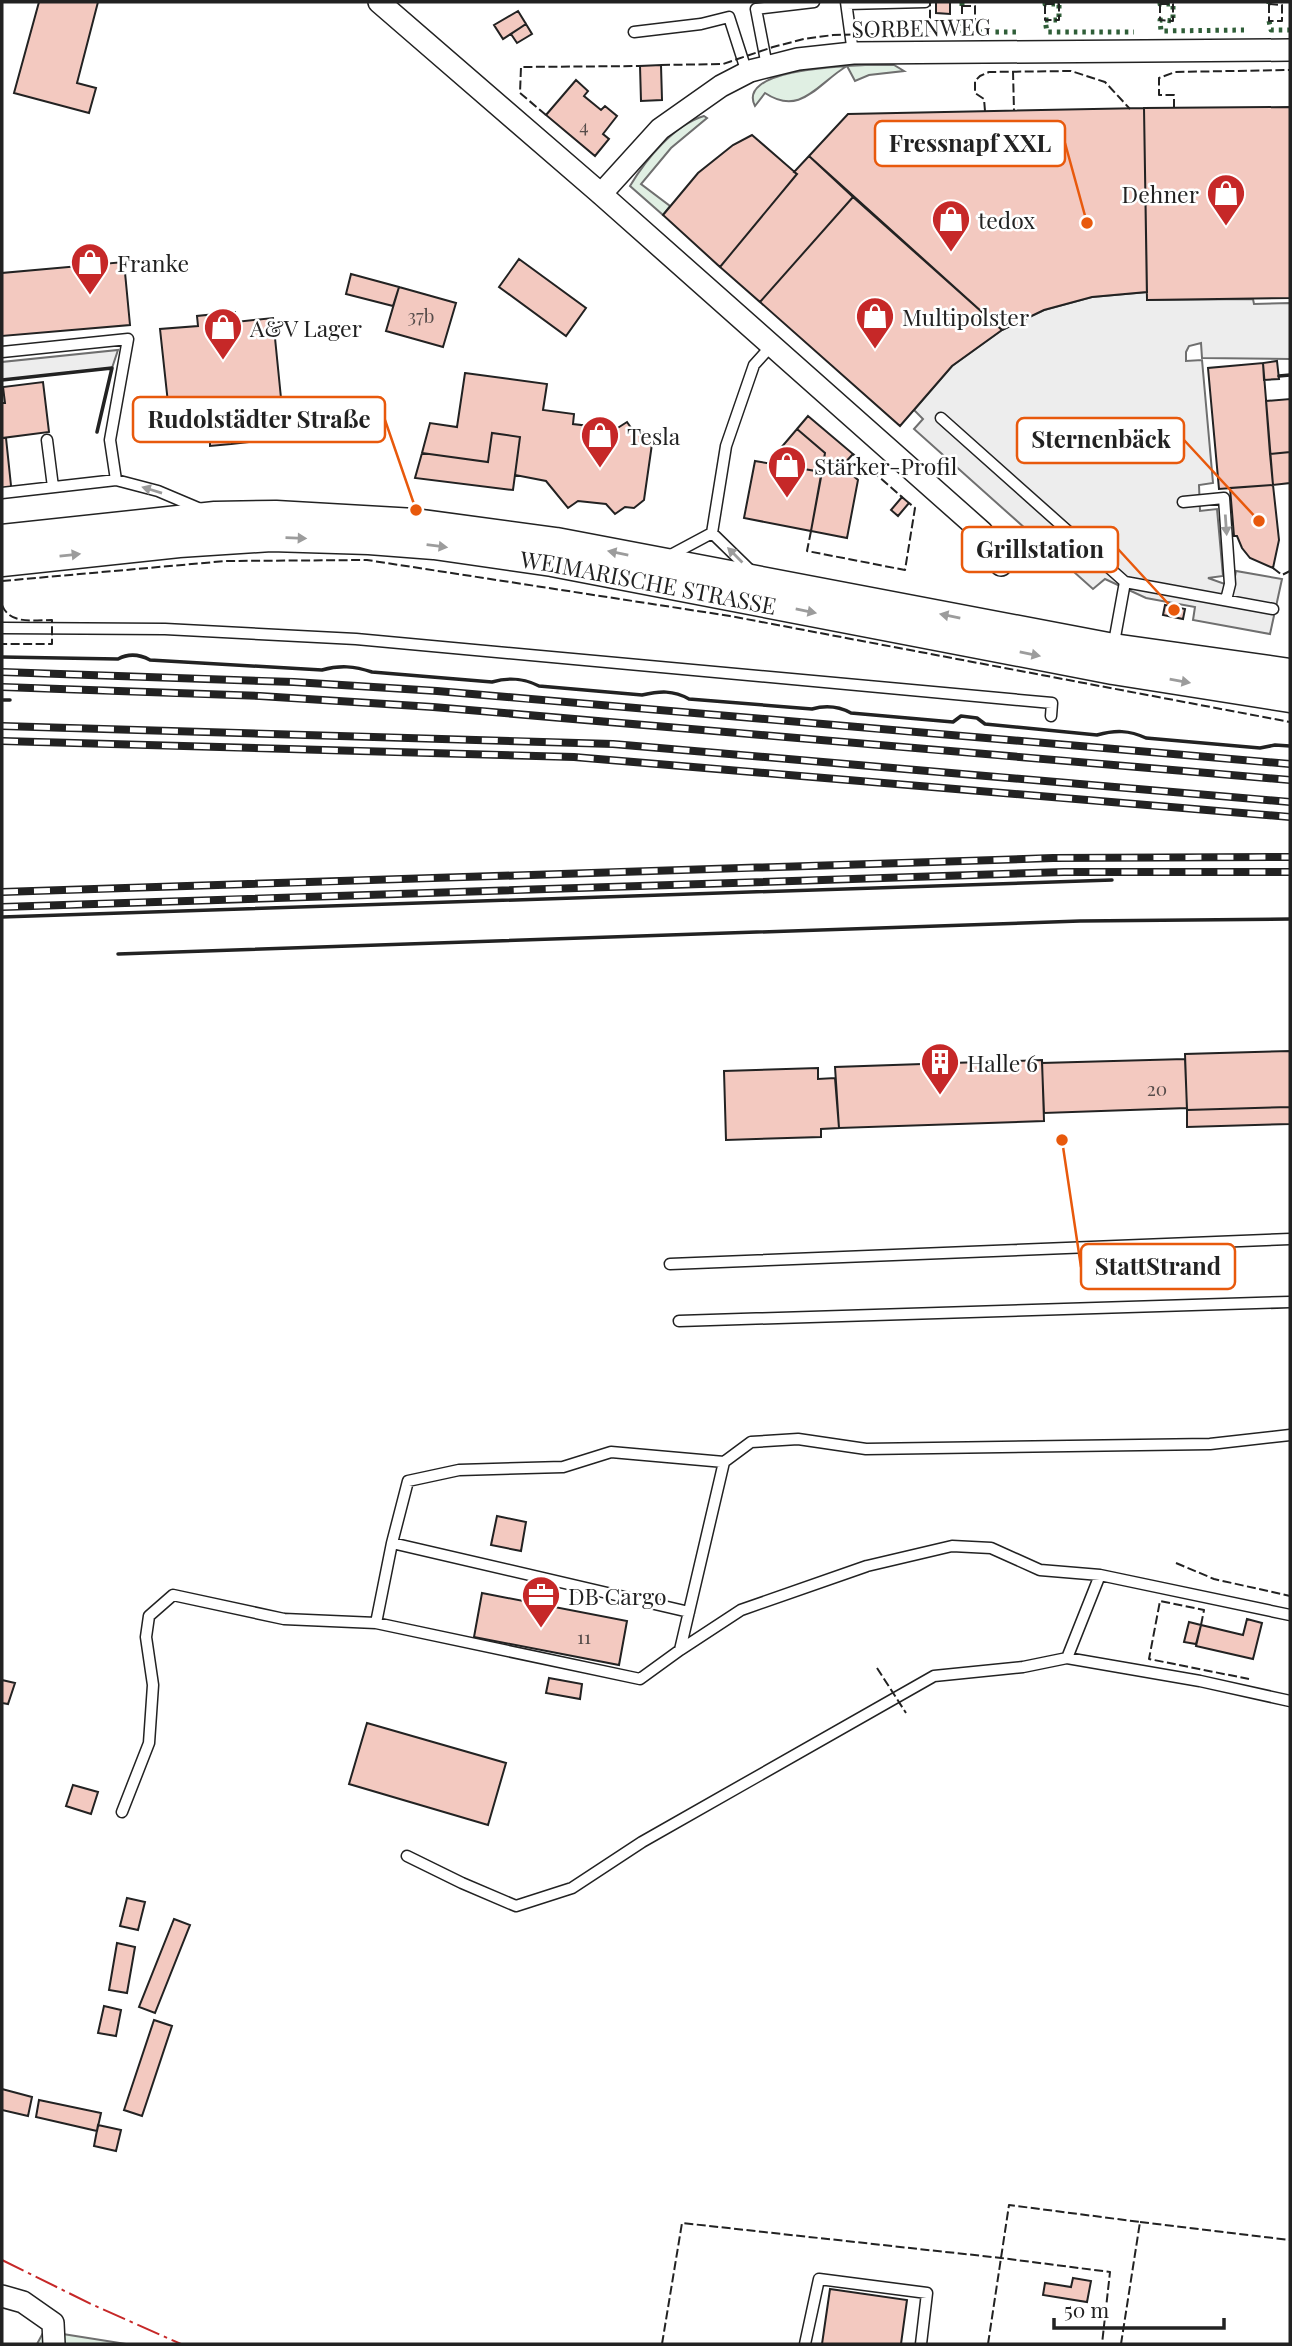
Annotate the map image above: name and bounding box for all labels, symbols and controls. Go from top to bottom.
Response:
street label: SORBENWEG [851,10,991,44]
house number: 4 [579,112,589,138]
callout: Fressnapf XXL [875,121,1065,166]
text: Fressnapf XXL [889,126,1052,158]
shop icon: Dehner [1205,172,1247,227]
place label: Dehner [1122,178,1199,209]
shop icon: tedox [930,198,972,253]
place label: tedox [978,204,1035,235]
shop icon: Franke [69,241,111,296]
place label: Franke [117,247,189,278]
shop icon: Multipolster [854,295,896,350]
place label: Multipolster [902,301,1029,332]
house number: 37b [408,302,434,328]
shop icon: A&V Lager [202,306,244,361]
place label: A&V Lager [249,312,362,343]
callout: Rudolstädter Straße [133,397,385,442]
text: Rudolstädter Straße [147,402,371,434]
shop icon: Tesla [579,414,621,469]
callout: Sternenbäck [1017,418,1184,463]
place label: Tesla [627,420,681,451]
text: Sternenbäck [1031,422,1172,454]
shop icon: Stärker-Profil [766,444,808,499]
place label: Stärker-Profil [814,450,958,481]
one-way arrow [141,485,162,495]
one-way arrow [1220,514,1231,536]
callout: Grillstation [962,527,1118,572]
one-way arrow [286,532,308,543]
text: Grillstation [976,532,1104,564]
one-way arrow [427,540,449,551]
street label: WEIMARISCHE STRASSE [518,542,779,620]
one-way arrow [607,547,629,558]
one-way arrow [728,547,744,564]
one-way arrow [59,549,81,560]
one-way arrow [795,606,817,617]
one-way arrow [939,610,961,621]
one-way arrow [1019,649,1041,660]
one-way arrow [1169,676,1191,687]
building icon: Halle 6 [919,1041,961,1096]
place label: Halle 6 [967,1047,1038,1078]
house number: 20 [1147,1075,1167,1101]
callout: StattStrand [1081,1244,1235,1289]
text: StattStrand [1095,1249,1221,1281]
office icon: DB Cargo [520,1574,562,1629]
place label: DB Cargo [568,1580,667,1611]
house number: 11 [577,1623,591,1649]
scale bar [1054,2286,1224,2330]
text: 50 m [1064,2295,1110,2323]

